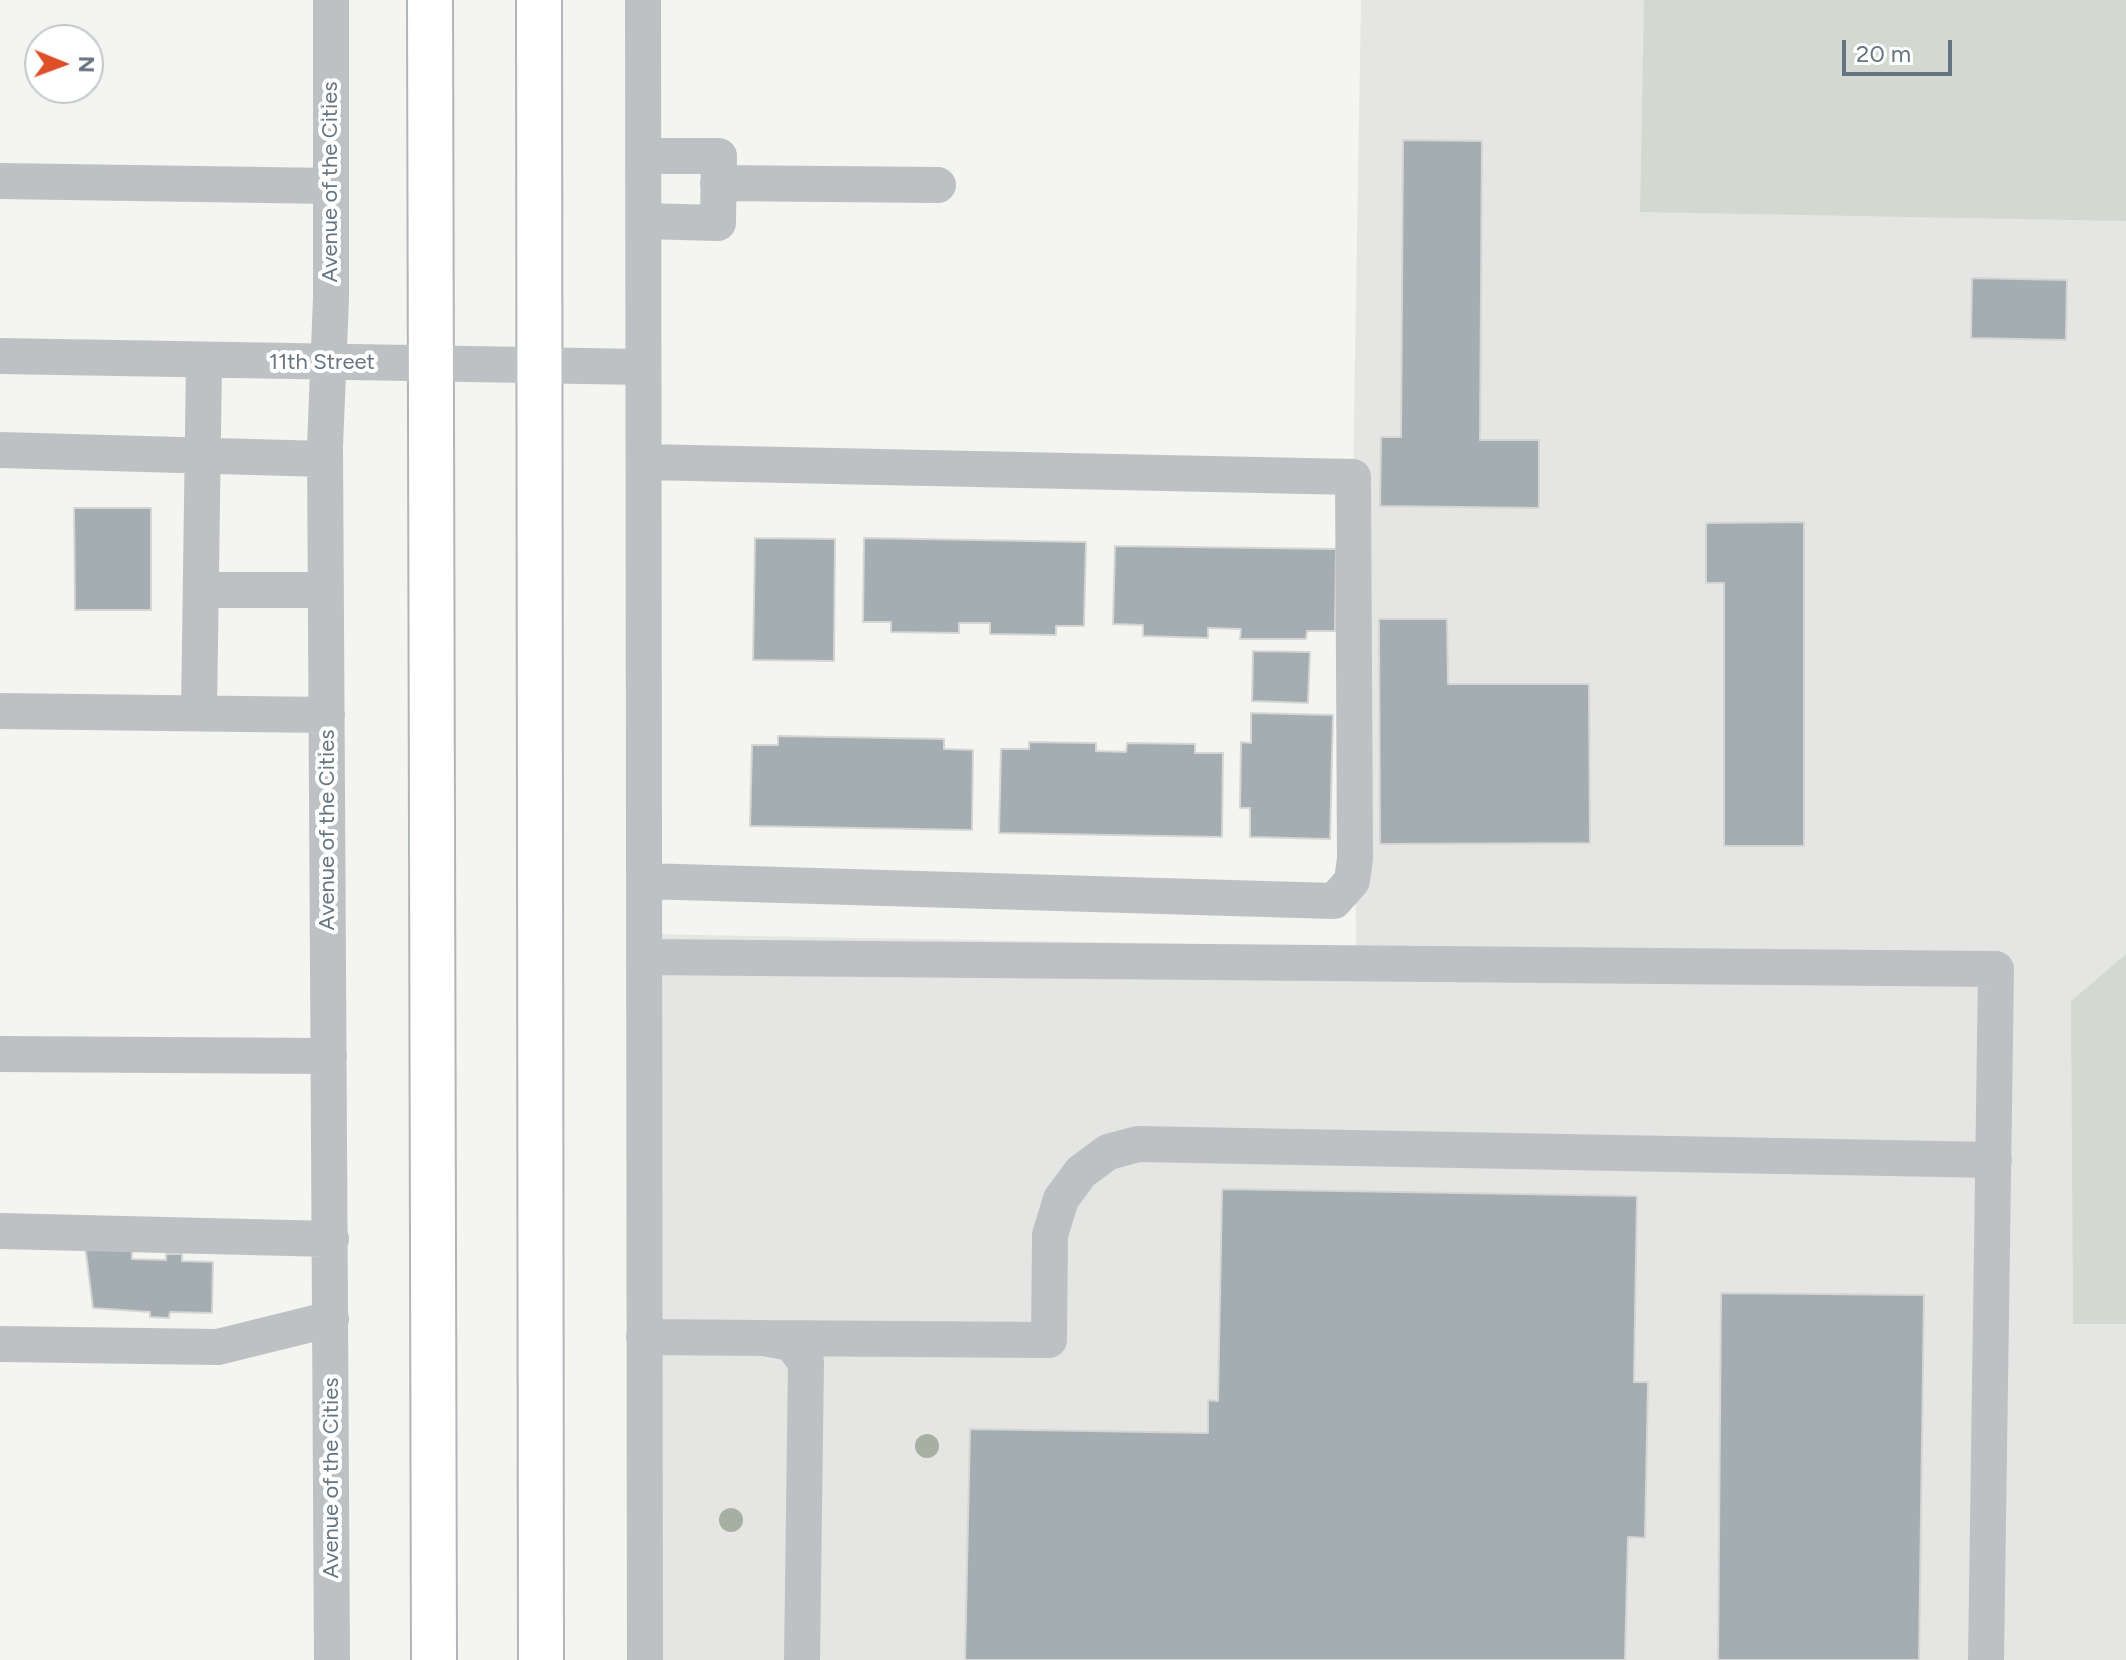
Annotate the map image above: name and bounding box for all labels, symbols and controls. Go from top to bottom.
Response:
north arrow [24,24,104,104]
scale bar [1846,24,1956,74]
text: 20 m [1856,39,1911,68]
text: N [73,56,100,73]
street label: Avenue of the Cities [318,82,344,282]
street label: 11th Street [269,350,375,376]
street label: Avenue of the Cities [315,730,341,930]
street label: Avenue of the Cities [319,1378,345,1578]

